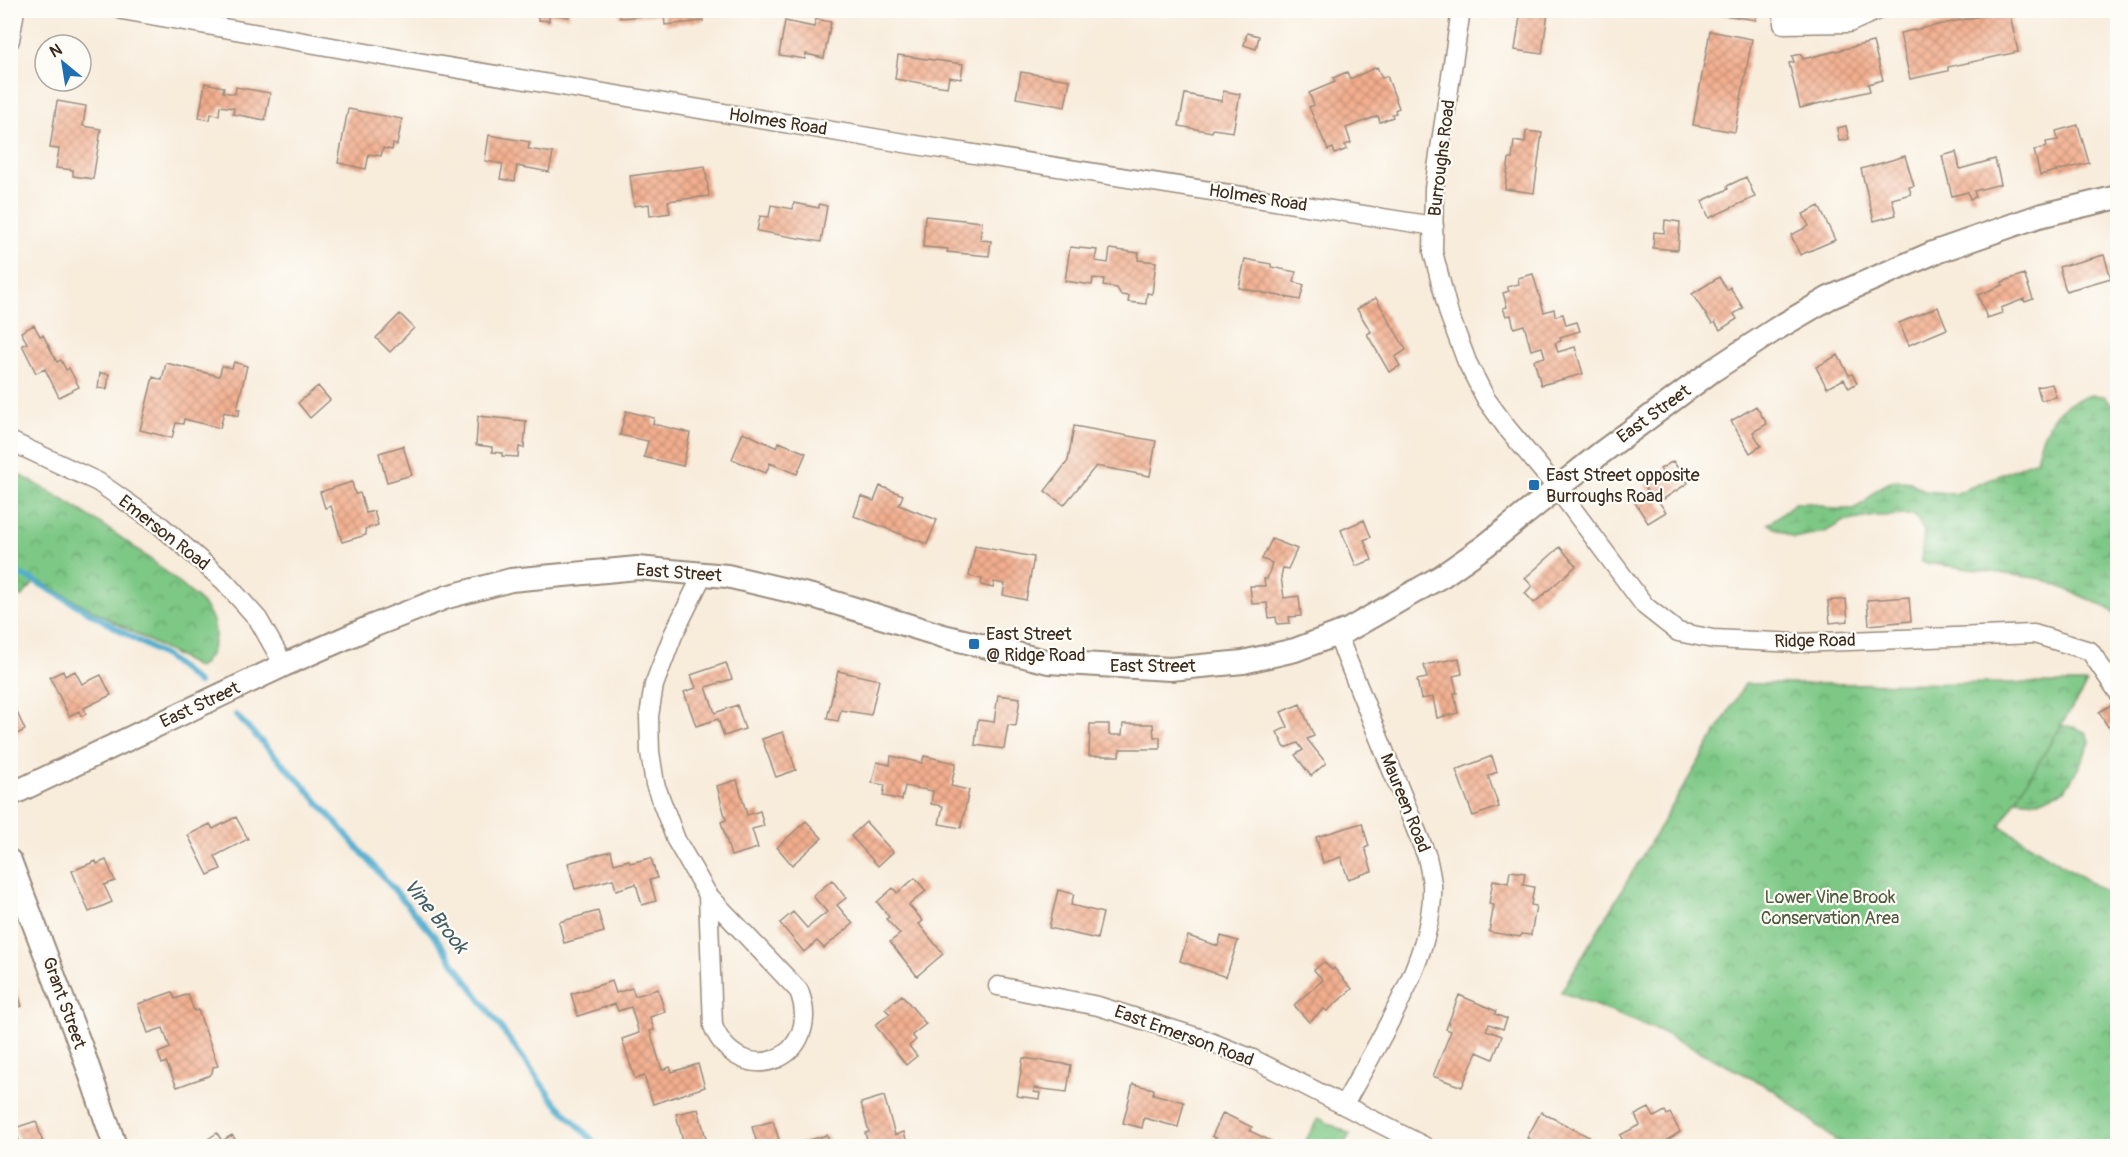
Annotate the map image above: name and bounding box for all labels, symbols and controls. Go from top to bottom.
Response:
north arrow [33,33,93,93]
text: N [46,39,66,62]
street label: Burroughs Road [1423,98,1461,218]
street label: Holmes Road [727,103,829,141]
street label: Holmes Road [1207,179,1309,217]
street label: East Street [1613,379,1696,449]
place label: East Street opposite Burroughs Road [1546,464,1700,508]
marker: East Street opposite Burroughs Road [1527,478,1541,492]
street label: Emerson Road [114,490,214,576]
street label: East Street [635,559,723,588]
place label: East Street @ Ridge Road [986,623,1086,667]
street label: Ridge Road [1774,629,1856,653]
marker: East Street @ Ridge Road [967,637,981,651]
street label: East Street [1110,655,1197,678]
street label: East Street [156,676,244,734]
street label: Maureen Road [1375,750,1435,856]
water label: Vine Brook [398,874,475,960]
park label: Lower Vine Brook Conservation Area [1761,886,1899,930]
street label: Grant Street [37,954,92,1053]
street label: East Emerson Road [1111,1000,1257,1072]

